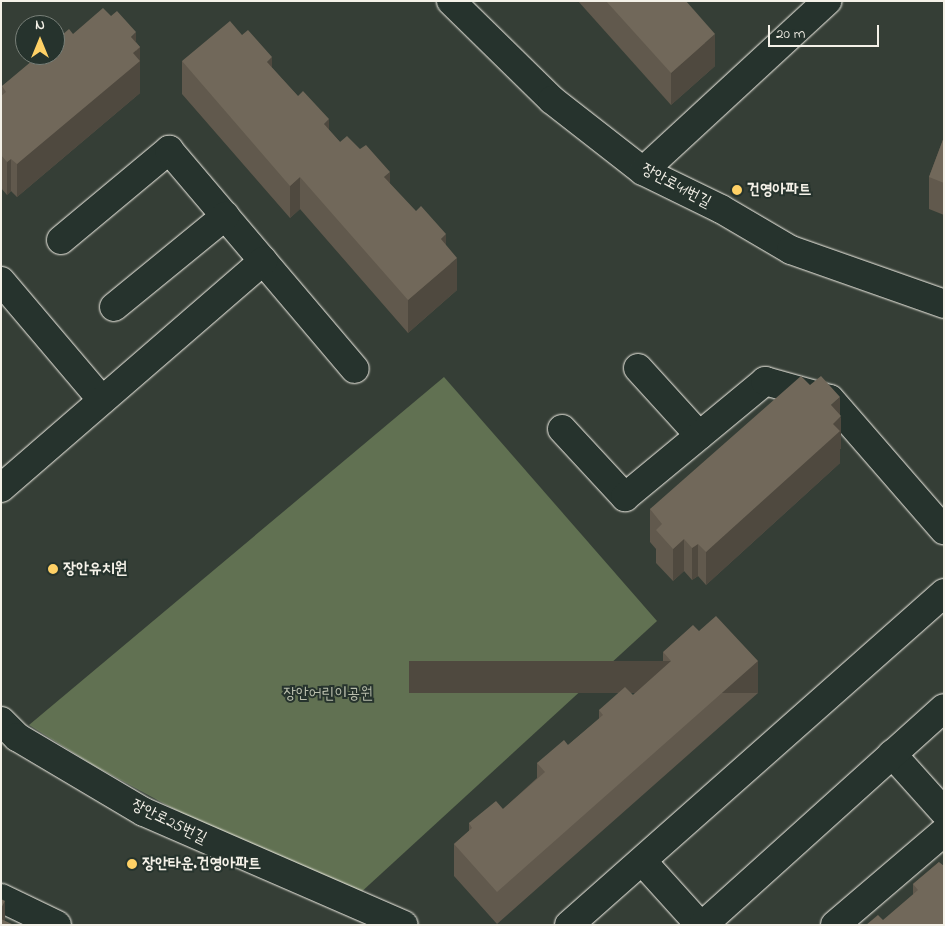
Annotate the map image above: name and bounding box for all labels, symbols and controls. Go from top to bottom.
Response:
north arrow [15,15,65,65]
text: N [35,15,45,36]
scale bar [770,15,881,47]
text: 20 m [776,23,805,45]
street label: 장안로41번길 [638,160,714,212]
place label: 건영아파트 [747,180,811,200]
marker: 건영아파트 [731,184,743,196]
place label: 장안유치원 [63,559,127,579]
marker: 장안유치원 [47,563,59,575]
park label: 장안어린이공원 [283,684,373,704]
street label: 장안로25번길 [128,796,210,848]
place label: 장안타운.건영아파트 [142,854,261,874]
marker: 장안타운.건영아파트 [126,858,138,870]

